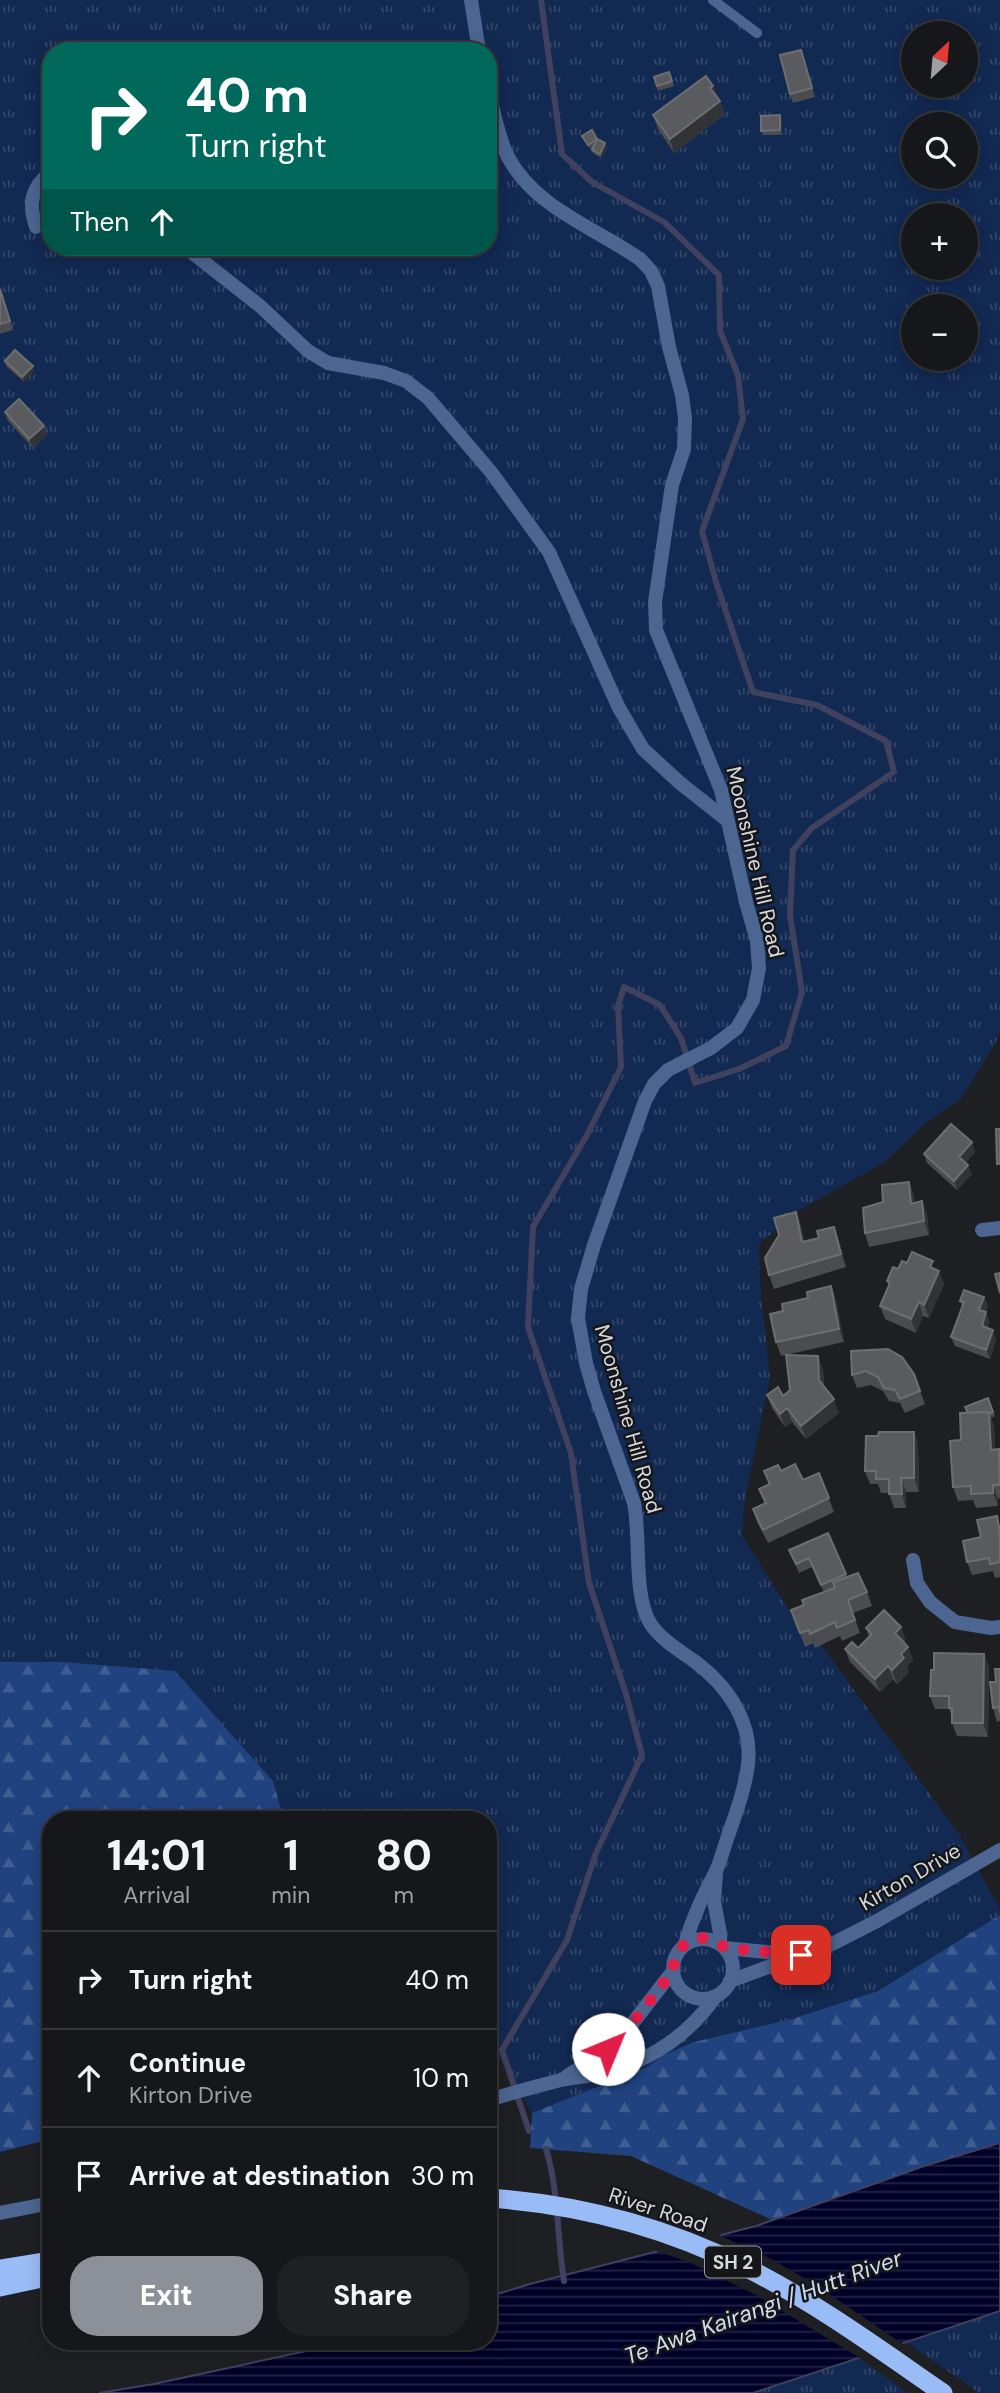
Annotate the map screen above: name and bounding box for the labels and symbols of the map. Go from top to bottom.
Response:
north arrow [901,21,978,98]
street label: Moonshine Hill Road [719,764,791,960]
street label: Moonshine Hill Road [588,1321,668,1517]
street label: Kirton Drive [854,1837,966,1917]
pin [771,1925,831,1985]
position arrow [571,2012,645,2086]
street label: River Road [605,2181,711,2239]
water label: Te Awa Kairangi / Hutt River [620,2242,907,2371]
road number: SH 2 [705,2246,761,2278]

